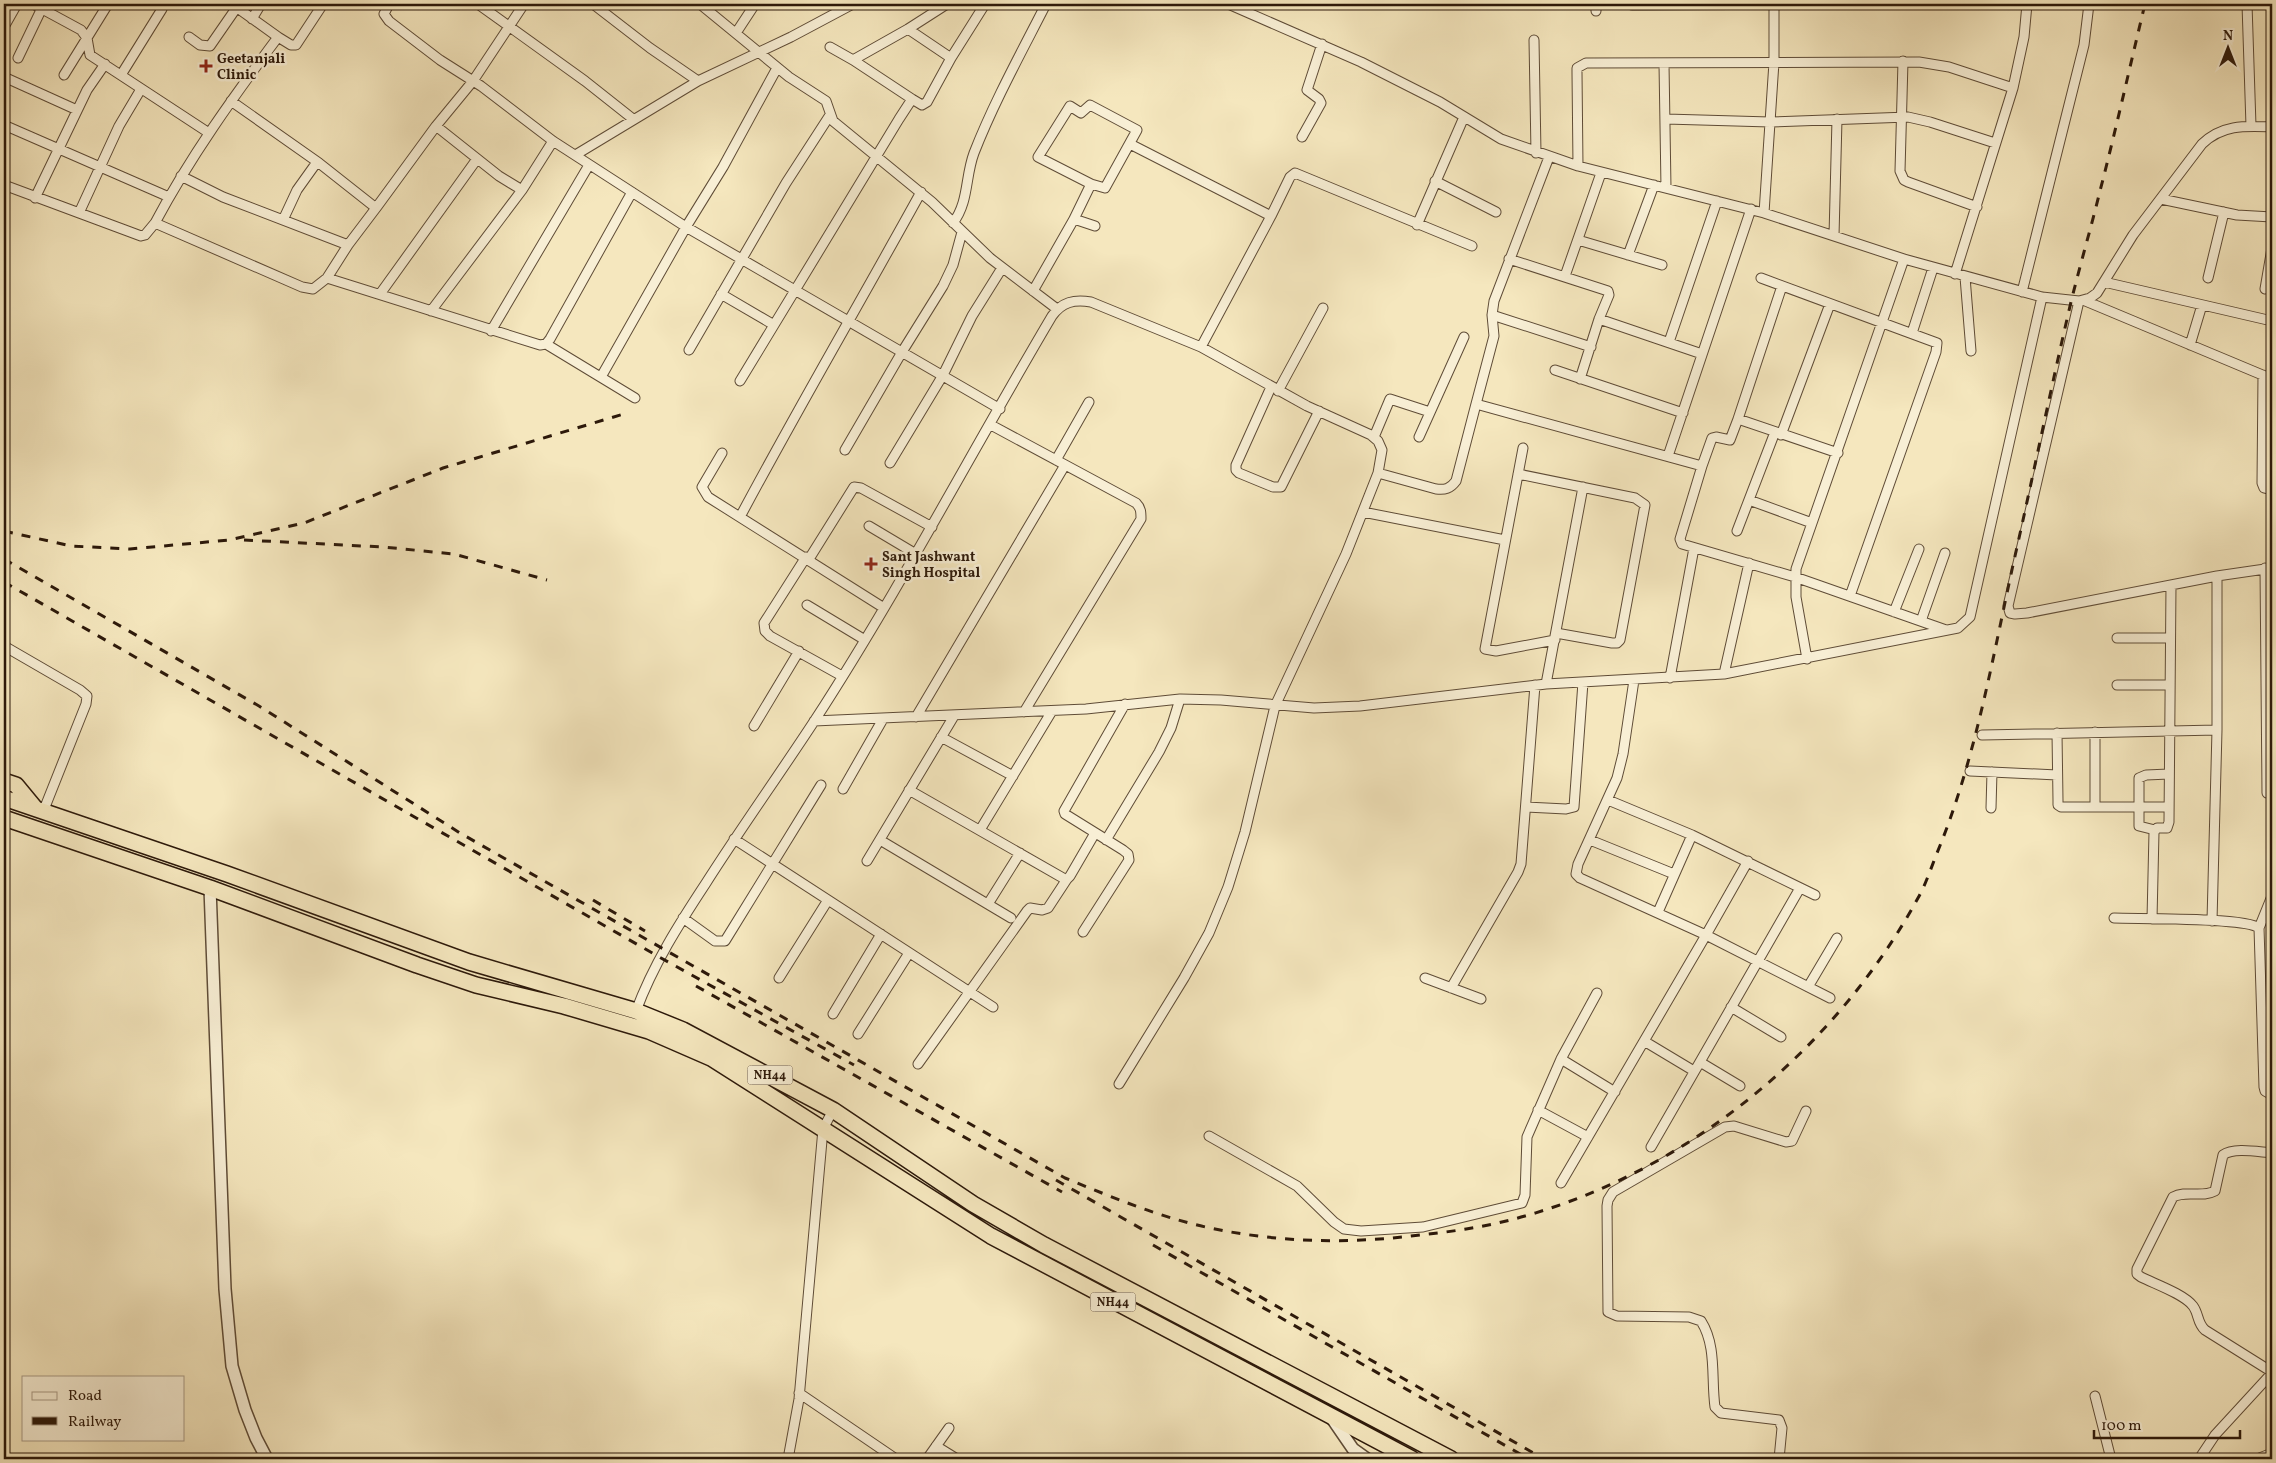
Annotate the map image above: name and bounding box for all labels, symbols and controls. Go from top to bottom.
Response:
north arrow [2204,22,2254,72]
text: N [2223,27,2233,46]
place label: Geetanjali Clinic [217,50,285,85]
marker: Geetanjali Clinic [199,59,213,73]
place label: Sant Jashwant Singh Hospital [882,548,980,583]
marker: Sant Jashwant Singh Hospital [864,557,878,571]
road number: NH44 [748,1066,792,1084]
road number: NH44 [1090,1292,1136,1311]
legend [22,1376,185,1440]
text: Road [68,1386,102,1407]
scale bar [2094,1408,2240,1440]
text: Railway [68,1412,121,1433]
text: 100 m [2101,1416,2141,1437]

